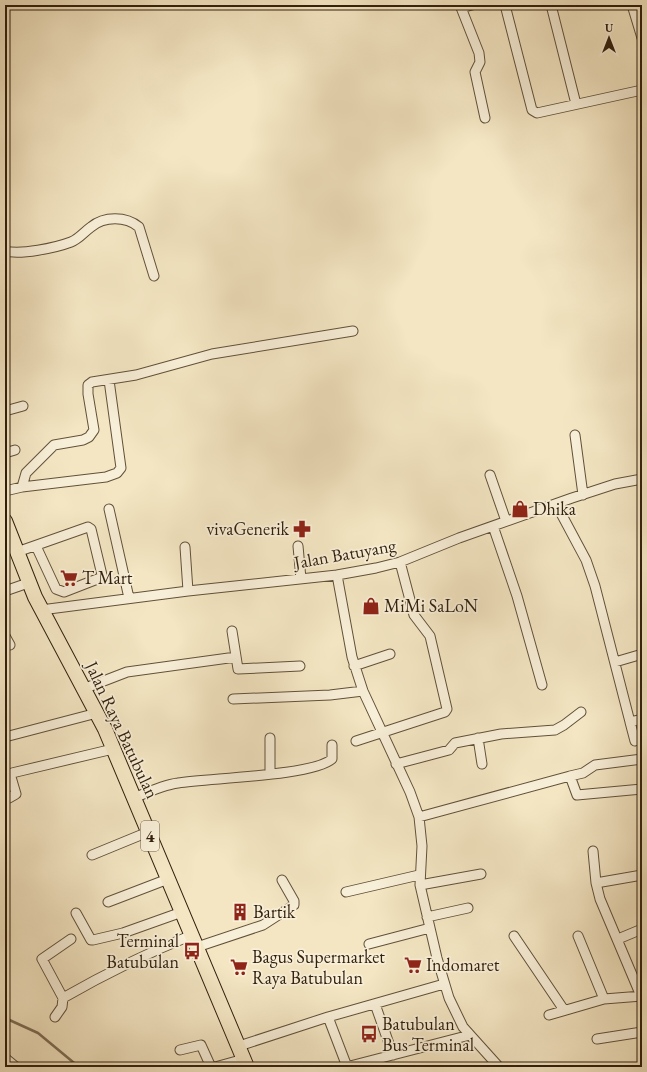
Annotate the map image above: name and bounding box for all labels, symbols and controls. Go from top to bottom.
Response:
north arrow [589,18,629,58]
text: U [605,21,614,35]
place label: Dhika [533,497,577,520]
shop icon: Dhika [510,499,530,519]
place label: vivaGenerik [206,517,290,540]
pharmacy icon: vivaGenerik [292,519,312,539]
street label: Jalan Batuyang [290,533,398,574]
place label: T Mart [82,566,133,589]
supermarket icon: T Mart [59,568,79,588]
place label: MiMi SaLoN [384,594,479,617]
shop icon: MiMi SaLoN [361,596,381,616]
street label: Jalan Raya Batubulan [80,656,165,803]
road number: 4 [141,821,159,851]
place label: Bartik [253,900,296,923]
building icon: Bartik [230,902,250,922]
place label: Terminal Batubulan [106,929,179,973]
bus stop icon: Terminal Batubulan [182,941,202,961]
place label: Bagus Supermarket Raya Batubulan [252,945,385,989]
place label: Indomaret [426,953,500,976]
supermarket icon: Indomaret [403,955,423,975]
supermarket icon: Bagus Supermarket Raya Batubulan [229,957,249,977]
place label: Batubulan Bus Terminal [382,1012,474,1056]
bus stop icon: Batubulan Bus Terminal [359,1024,379,1044]

